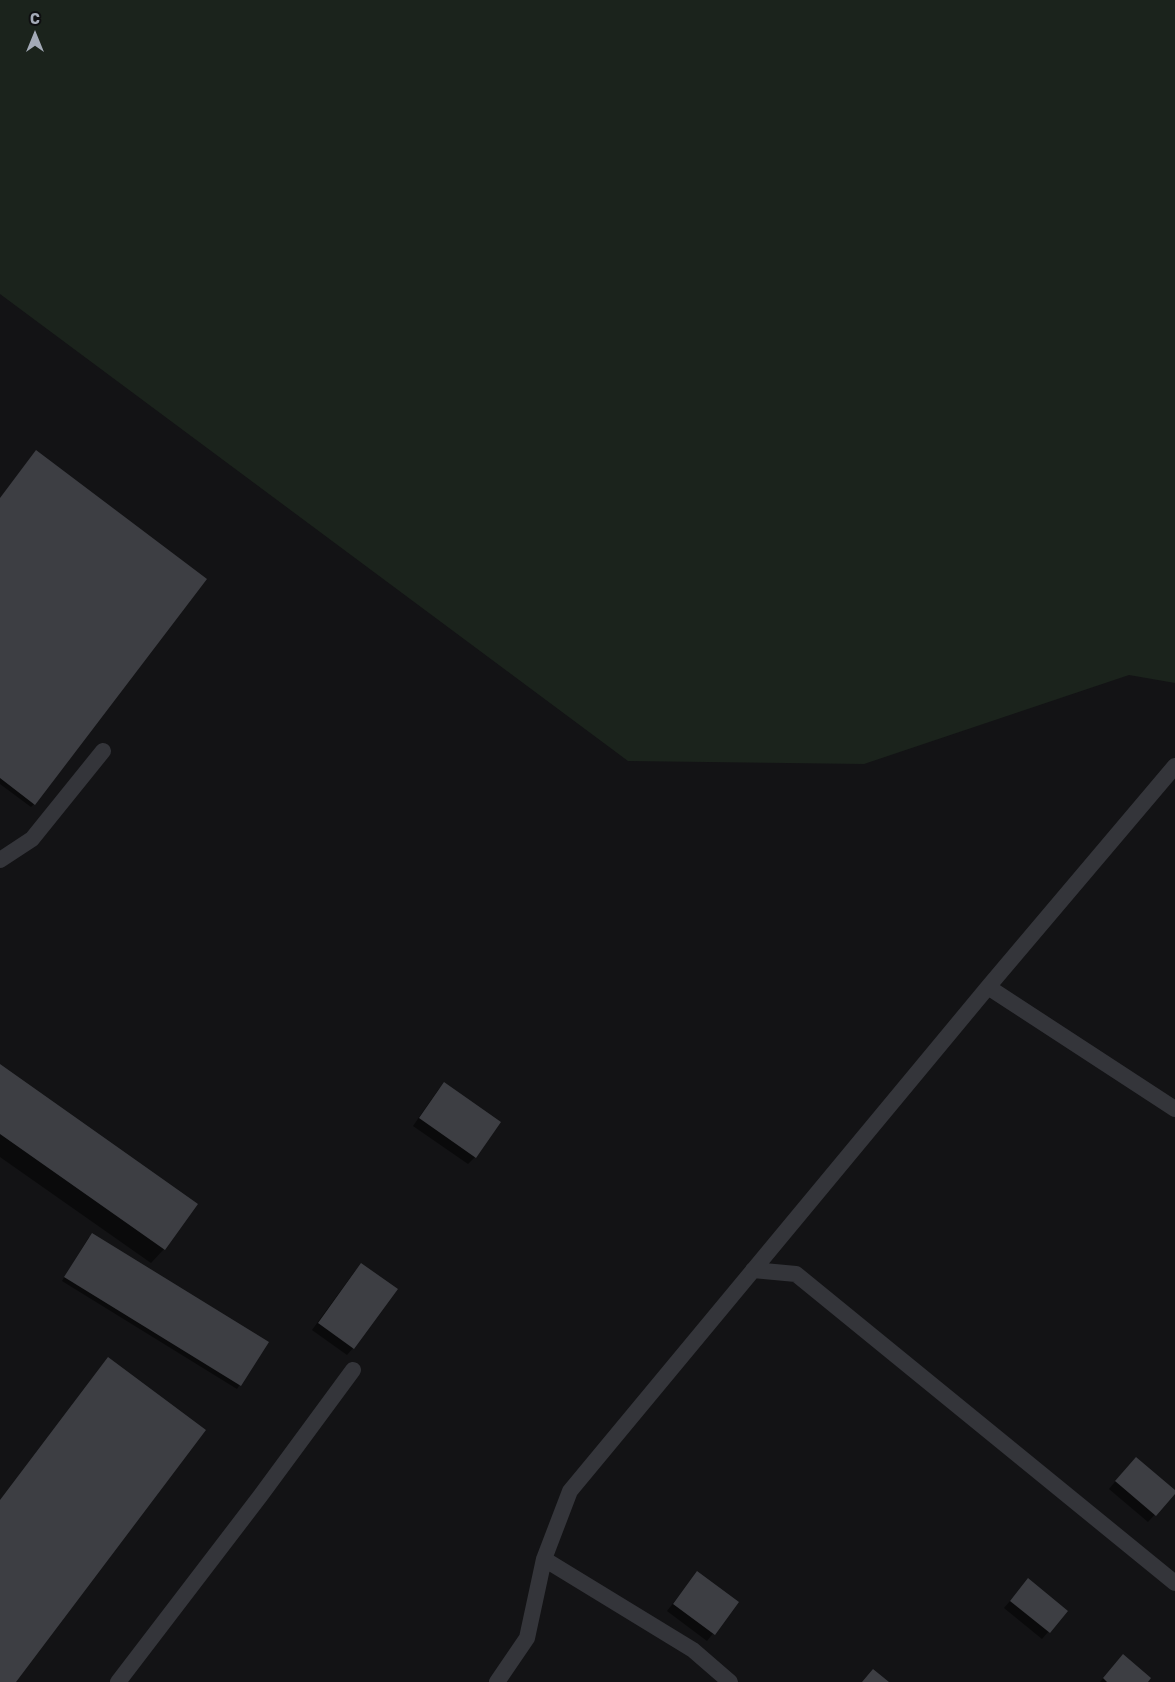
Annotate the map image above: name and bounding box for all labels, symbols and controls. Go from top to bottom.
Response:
north arrow [10,10,60,60]
text: С [30,11,40,28]

